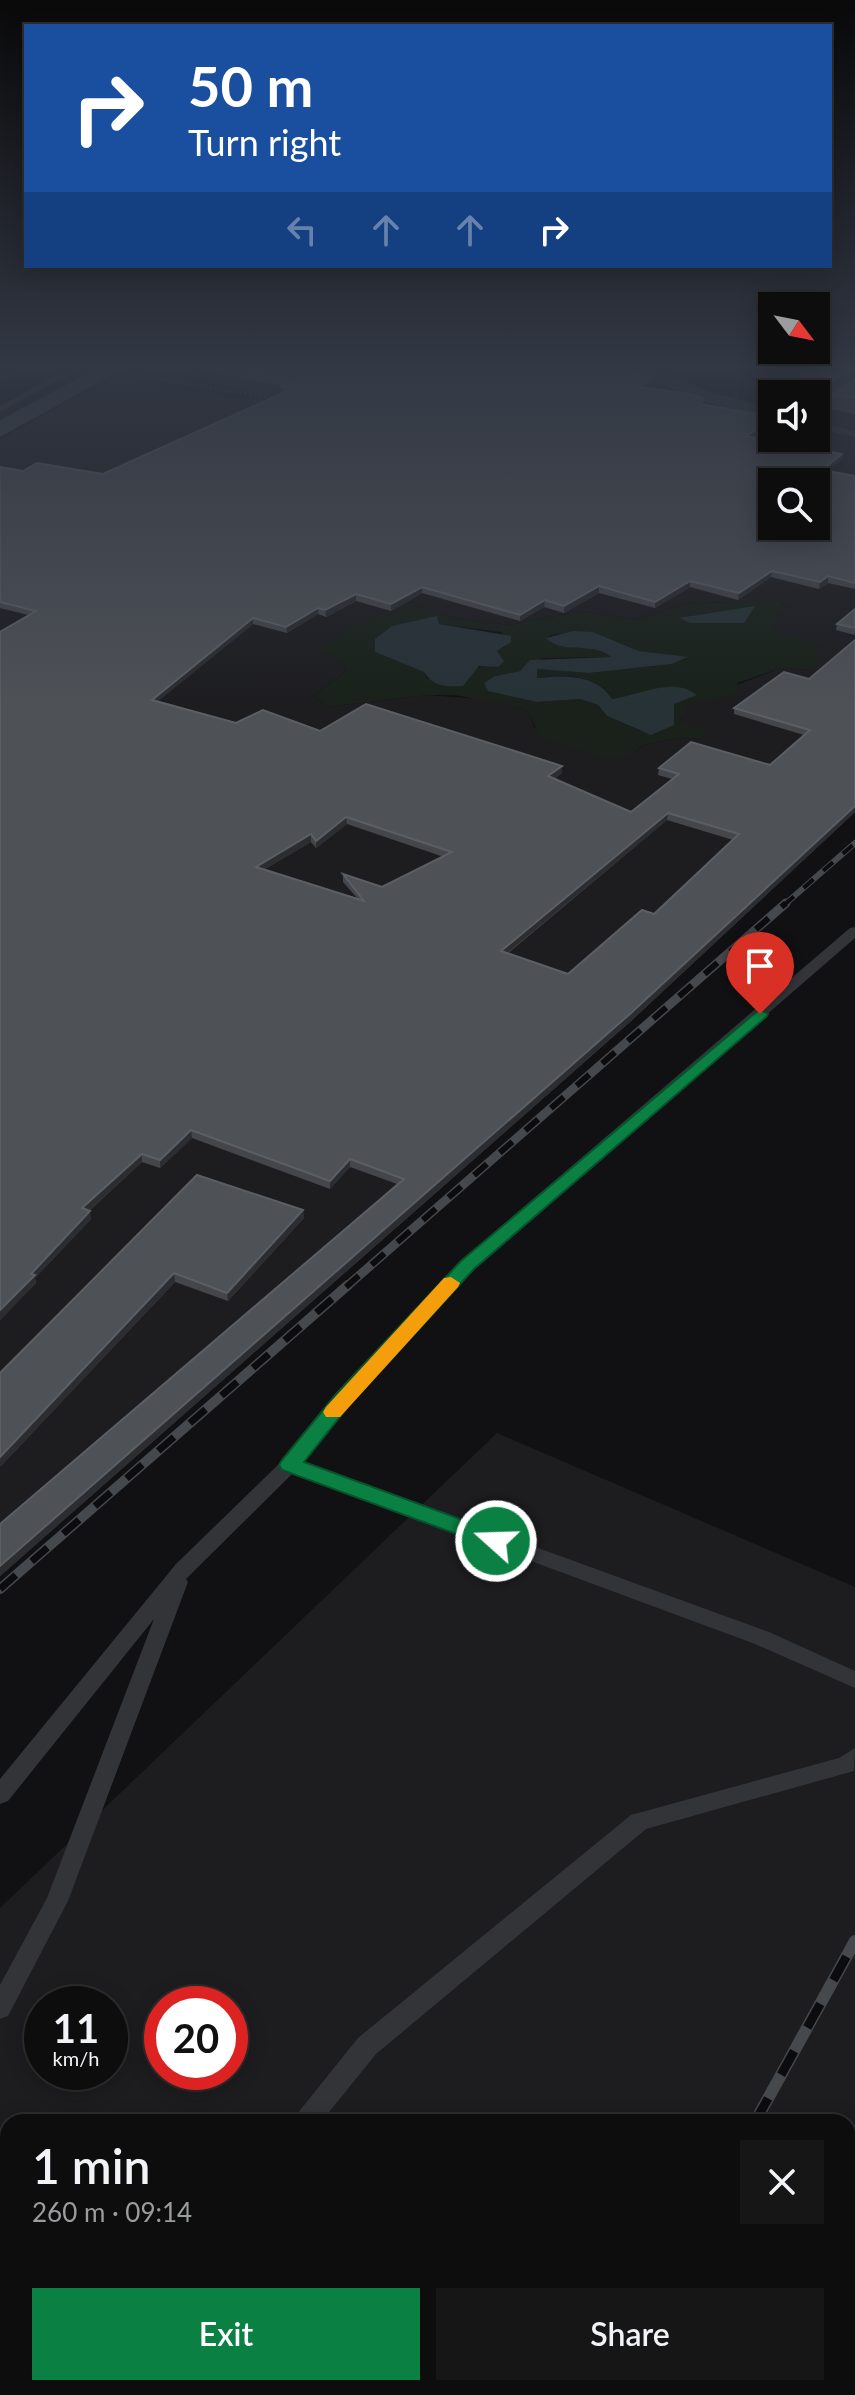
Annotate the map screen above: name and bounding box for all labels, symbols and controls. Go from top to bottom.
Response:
text: 50 m [188,52,313,119]
icon: right [56,56,160,160]
text: Turn right [188,120,341,164]
icon: left [280,208,324,252]
icon: ahead [364,208,408,252]
icon: ahead [448,208,492,252]
icon: right [532,208,576,252]
north arrow [758,292,830,364]
map controls [758,292,830,540]
button: sound [758,380,830,452]
button: search [758,468,830,540]
pin [726,932,794,1014]
icon: arrive [738,944,782,988]
position arrow [454,1499,538,1583]
speed limit sign: 20 [144,1986,248,2090]
text: 11 [53,2004,99,2052]
text: km/h [53,2046,99,2070]
text: 1 min [32,2137,150,2194]
button: close [740,2140,824,2224]
text: 260 m · 09:14 [32,2196,192,2228]
button: Exit [32,2288,420,2380]
button: Share [436,2288,824,2380]

